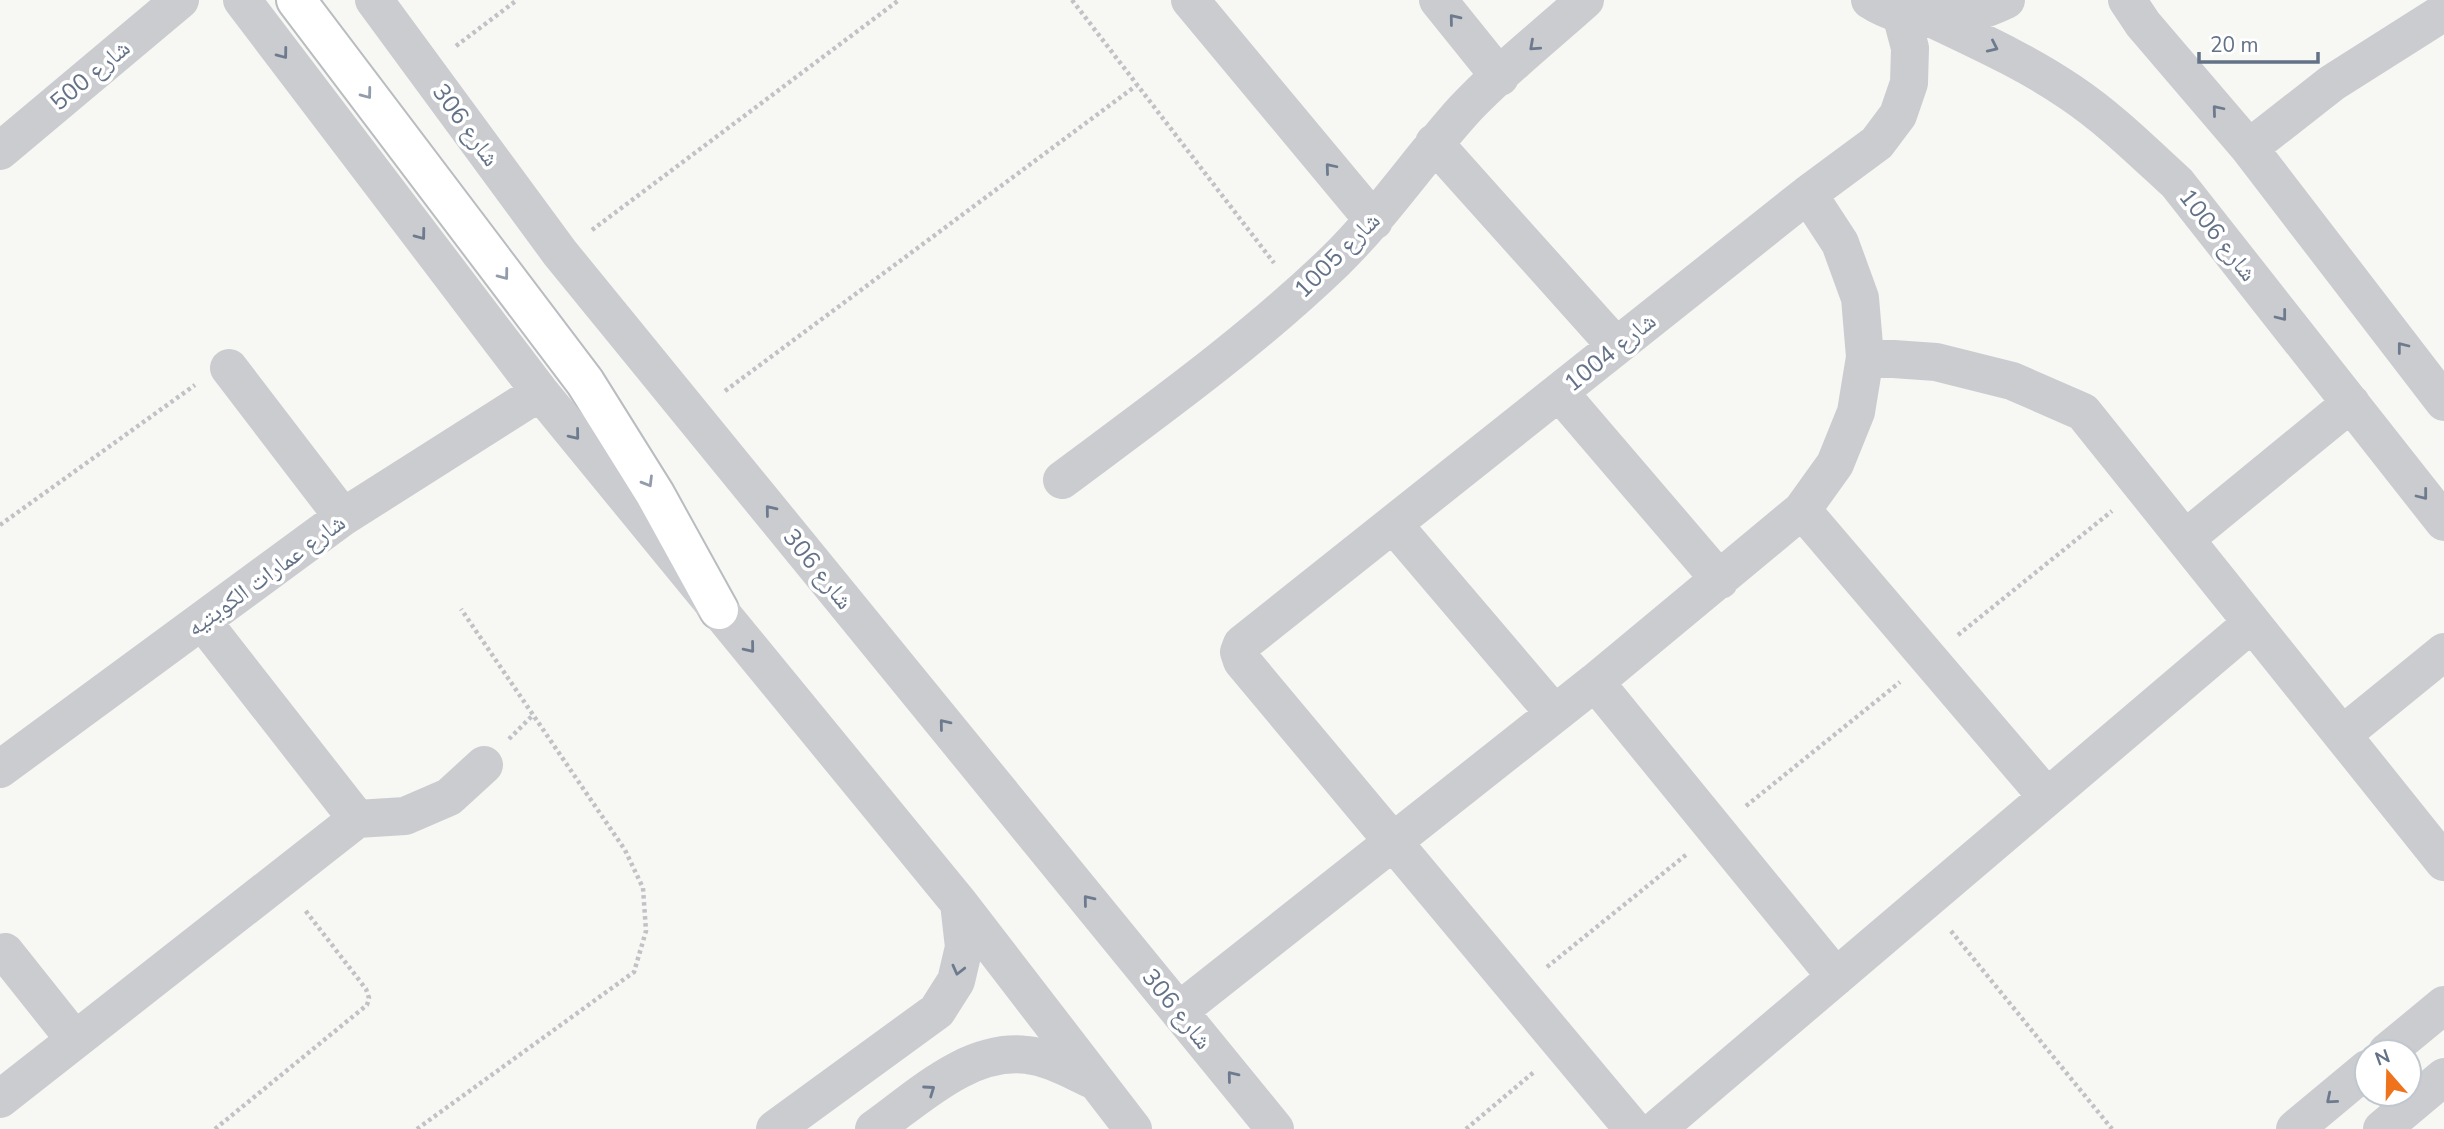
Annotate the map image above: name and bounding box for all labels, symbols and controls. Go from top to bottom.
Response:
one-way arrow [1450,15,1462,28]
scale bar [2199,21,2318,65]
text: 20 m [2210,31,2259,59]
street label: شارع 500 [43,32,137,118]
one-way arrow [1529,38,1542,50]
one-way arrow [1986,39,1998,53]
one-way arrow [275,47,287,59]
street label: شارع 306 [425,77,507,173]
one-way arrow [358,86,371,98]
one-way arrow [2213,106,2225,119]
one-way arrow [1326,164,1338,177]
street label: شارع 1006 [2172,182,2264,288]
street label: شارع 1005 [1287,205,1387,305]
one-way arrow [412,228,425,240]
one-way arrow [496,267,508,280]
street label: شارع 1004 [1557,305,1663,399]
one-way arrow [2274,308,2287,320]
one-way arrow [2398,343,2411,355]
one-way arrow [567,426,579,439]
one-way arrow [640,474,653,487]
one-way arrow [2414,487,2427,499]
one-way arrow [765,505,778,517]
street label: شارع عمارات الكويتيه [180,507,352,643]
street label: شارع 306 [776,522,860,616]
one-way arrow [742,641,755,653]
one-way arrow [940,719,953,731]
one-way arrow [1084,895,1097,907]
street label: شارع 306 [1135,962,1219,1056]
one-way arrow [952,964,966,976]
north arrow [2353,1038,2423,1108]
text: N [2371,1043,2394,1073]
one-way arrow [1228,1072,1241,1084]
one-way arrow [922,1086,935,1098]
one-way arrow [2326,1091,2339,1103]

